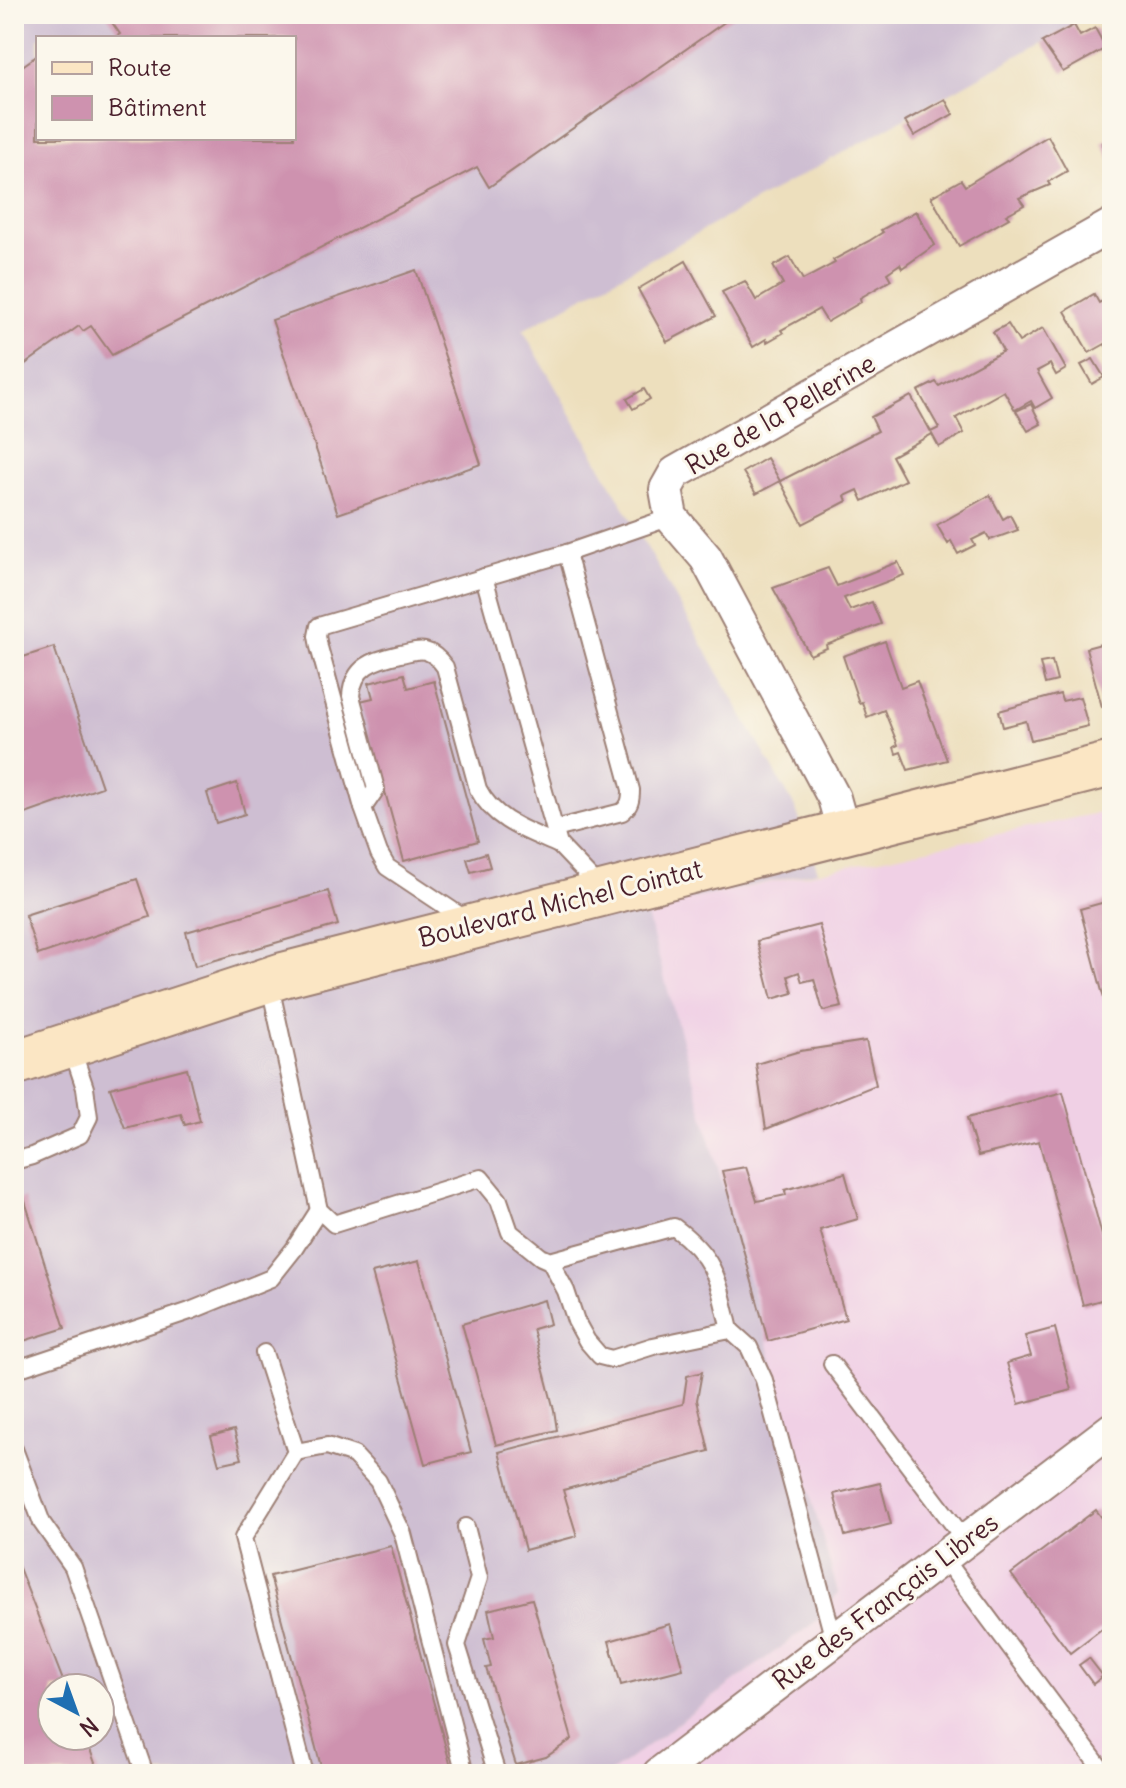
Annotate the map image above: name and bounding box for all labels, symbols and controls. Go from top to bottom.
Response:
legend [36,36,296,140]
text: Route [108,52,171,82]
text: Bâtiment [108,92,207,122]
street label: Rue de la Pellerine [679,346,881,482]
street label: Boulevard Michel Cointat [415,852,706,954]
street label: Rue des Français Libres [766,1505,1004,1697]
north arrow [36,1672,116,1752]
text: N [74,1712,104,1743]

